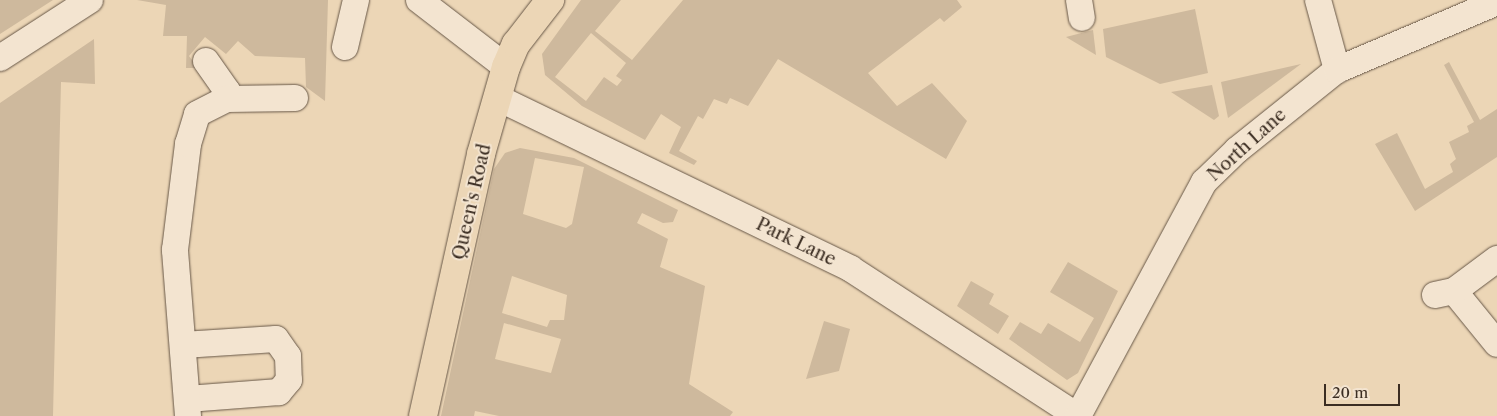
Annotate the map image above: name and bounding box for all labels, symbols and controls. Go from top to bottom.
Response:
street label: North Lane [1203,104,1291,186]
street label: Queen's Road [448,142,496,262]
street label: Park Lane [752,213,840,271]
scale bar [1327,374,1403,406]
text: 20 m [1332,383,1368,402]

